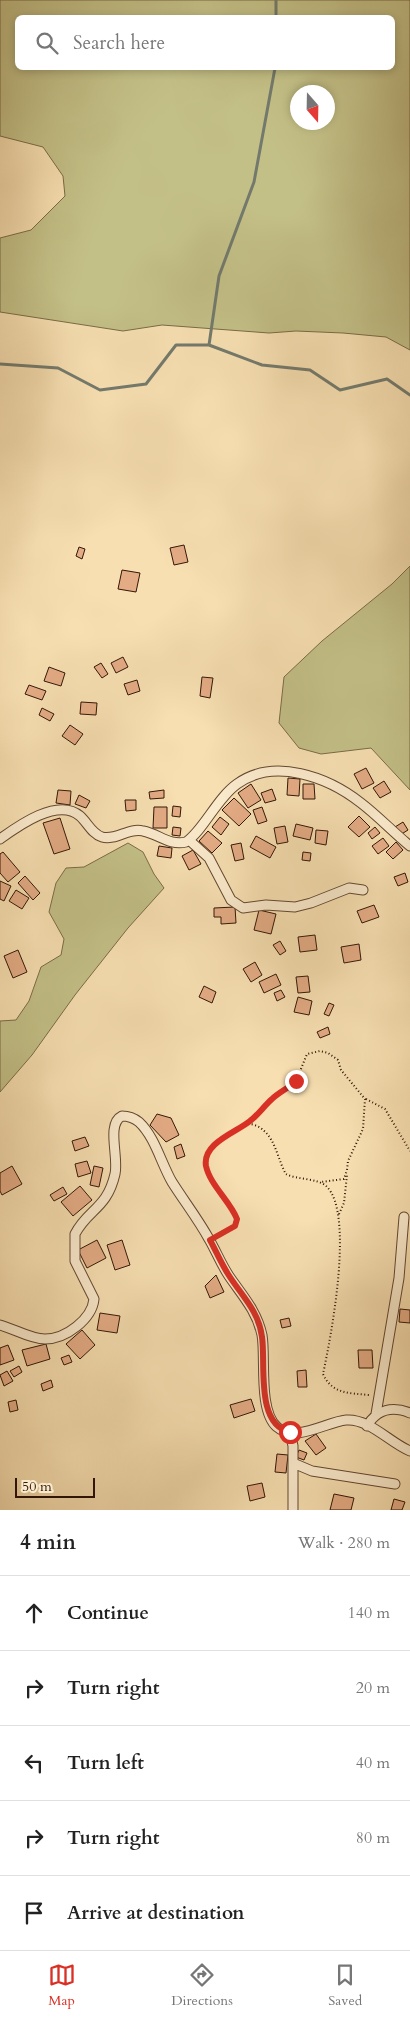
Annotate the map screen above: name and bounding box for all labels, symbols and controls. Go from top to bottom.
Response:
search box [15,15,395,70]
icon: search [33,29,61,57]
text: Search here [73,30,165,56]
north arrow [290,85,335,130]
route end [285,1070,308,1093]
route start [279,1421,302,1444]
scale bar [15,1475,95,1498]
text: 50 m [22,1477,52,1496]
text: 4 min [20,1528,76,1557]
text: Walk · 280 m [298,1532,390,1554]
icon: ahead [20,1599,48,1627]
text: Continue [67,1600,149,1626]
text: 140 m [348,1602,390,1624]
icon: right [20,1674,48,1702]
text: Turn right [67,1675,159,1701]
text: 20 m [356,1677,390,1699]
icon: left [20,1749,48,1777]
text: Turn left [67,1750,144,1776]
text: 40 m [356,1752,390,1774]
icon: right [20,1824,48,1852]
text: Turn right [67,1825,159,1851]
text: 80 m [356,1827,390,1849]
icon: arrive [20,1899,48,1927]
text: Arrive at destination [67,1900,244,1926]
tab: Map [48,1961,76,2010]
tab: Directions [171,1961,233,2010]
tab: Saved [328,1961,362,2010]

